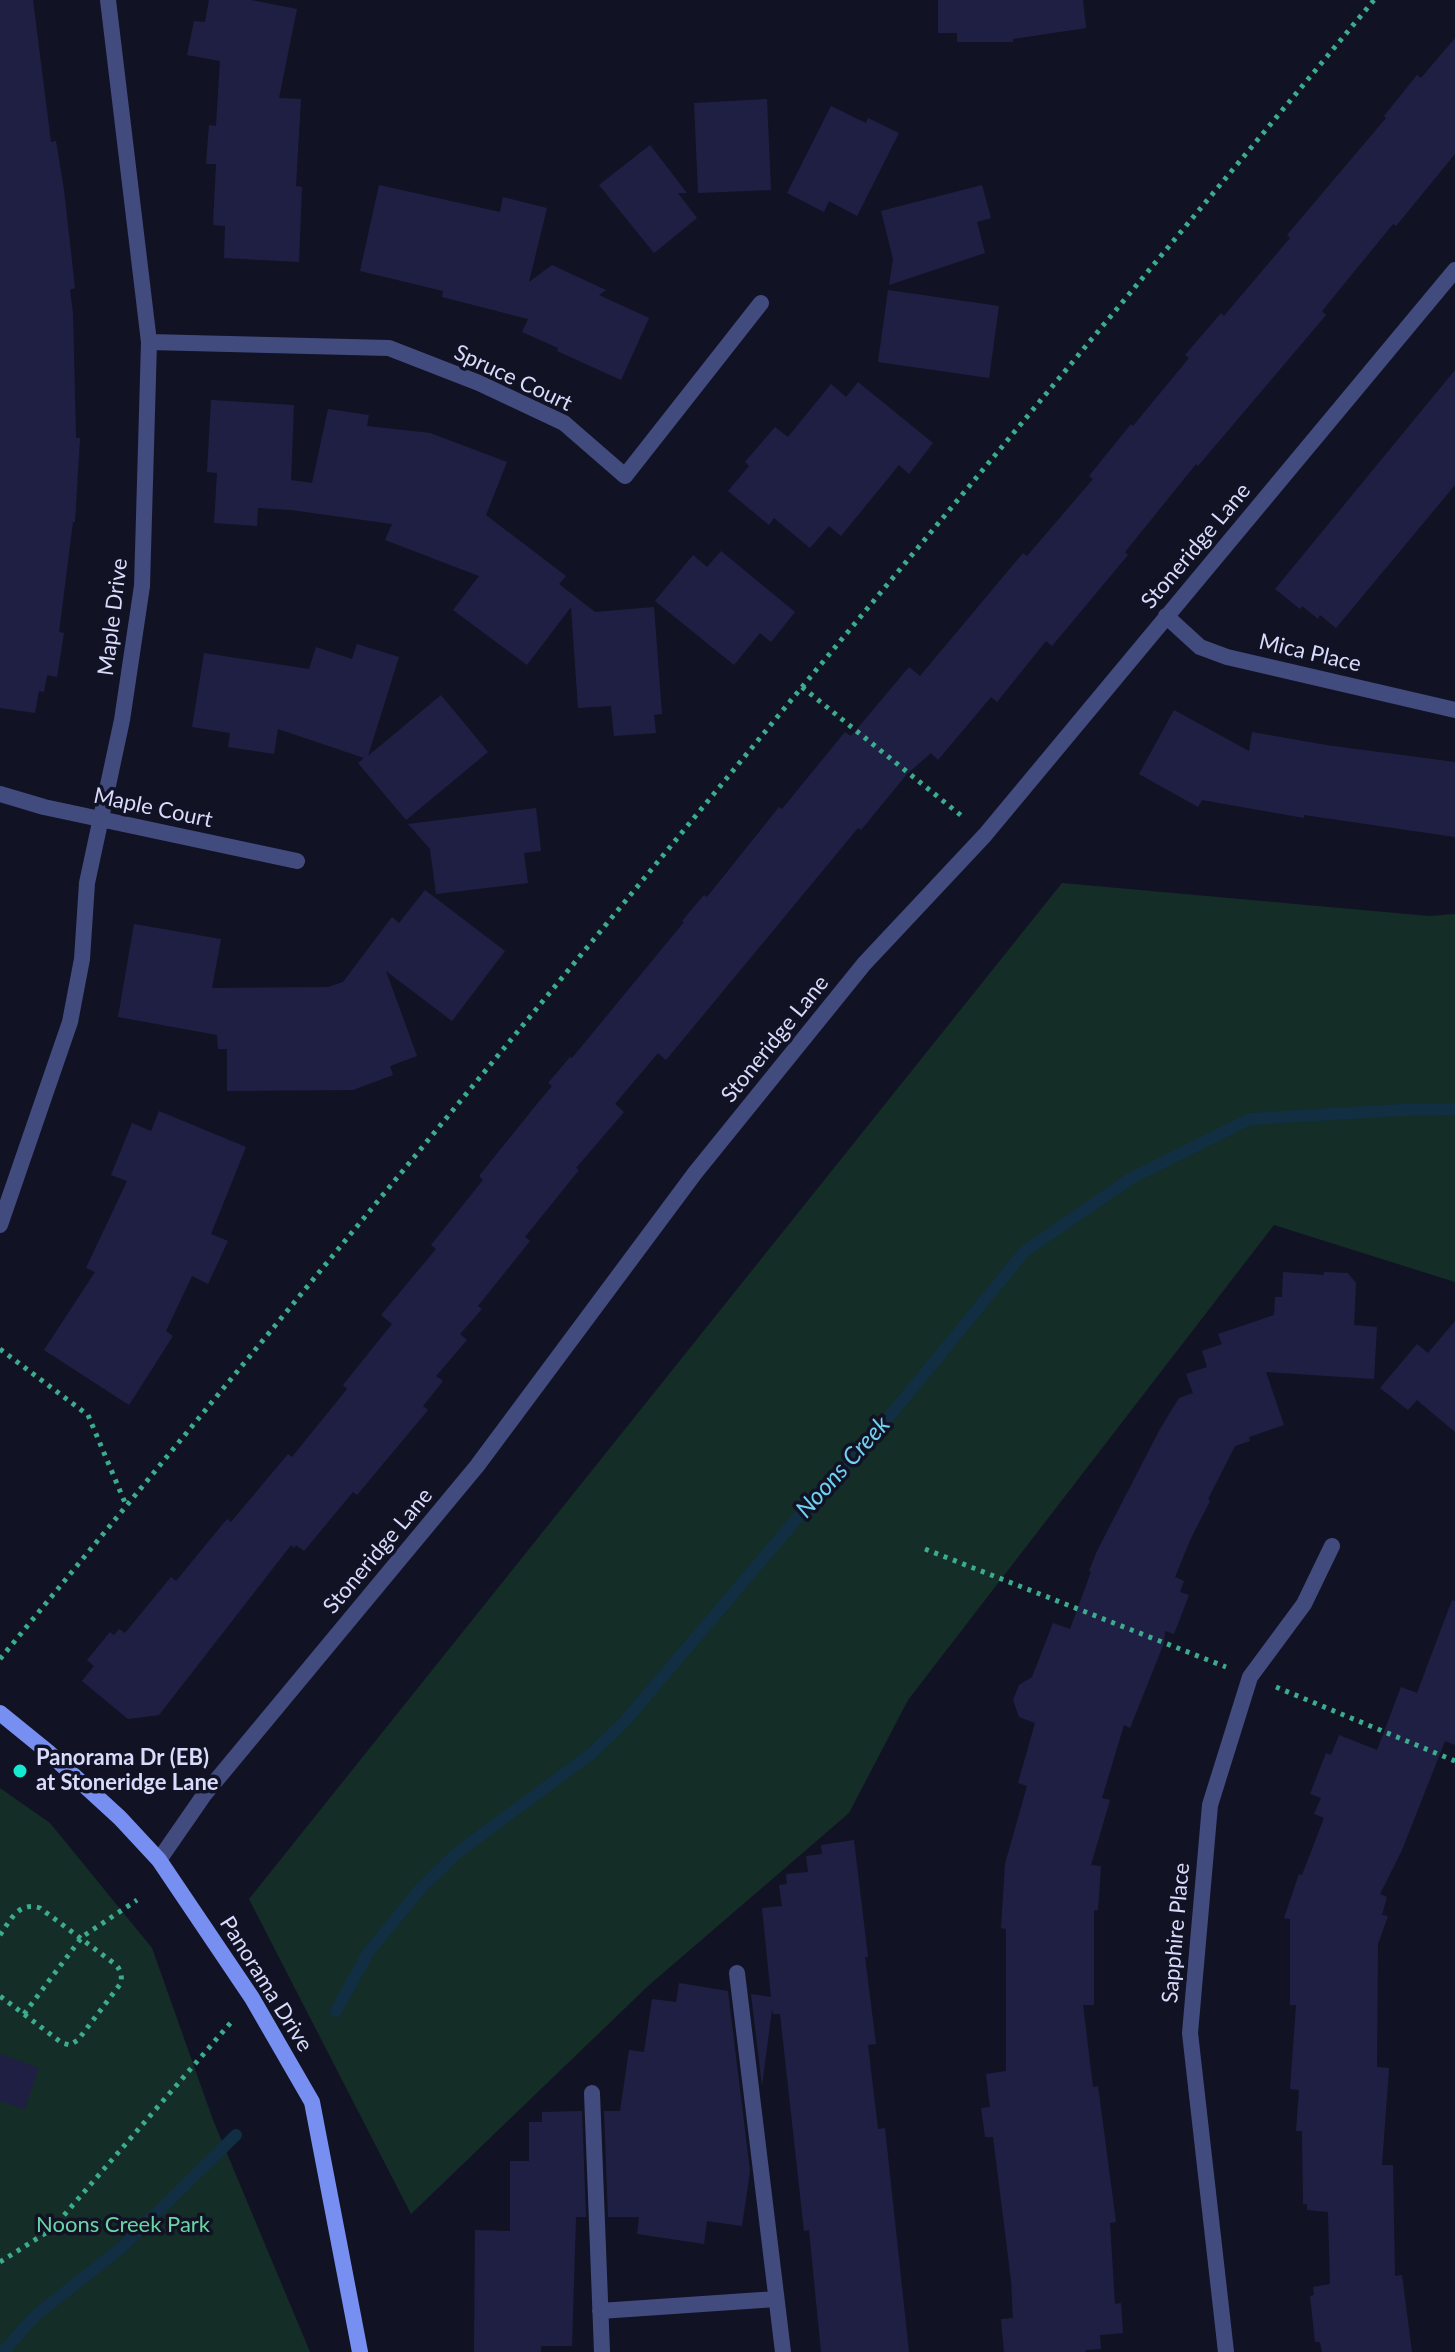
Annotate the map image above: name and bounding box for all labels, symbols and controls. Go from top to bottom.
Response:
street label: Spruce Court [450,339,576,417]
street label: Stoneridge Lane [1136,478,1256,614]
street label: Maple Drive [93,557,133,677]
street label: Mica Place [1256,628,1364,678]
street label: Maple Court [91,783,215,833]
street label: Stoneridge Lane [716,970,834,1108]
water label: Noons Creek [790,1410,896,1524]
street label: Stoneridge Lane [318,1483,438,1619]
place label: Panorama Dr (EB) at Stoneridge Lane [36,1745,219,1796]
marker: Panorama Dr (EB) at Stoneridge Lane [11,1762,29,1780]
street label: Sapphire Place [1157,1862,1195,2004]
street label: Panorama Drive [214,1912,318,2056]
park label: Noons Creek Park [36,2212,210,2238]

